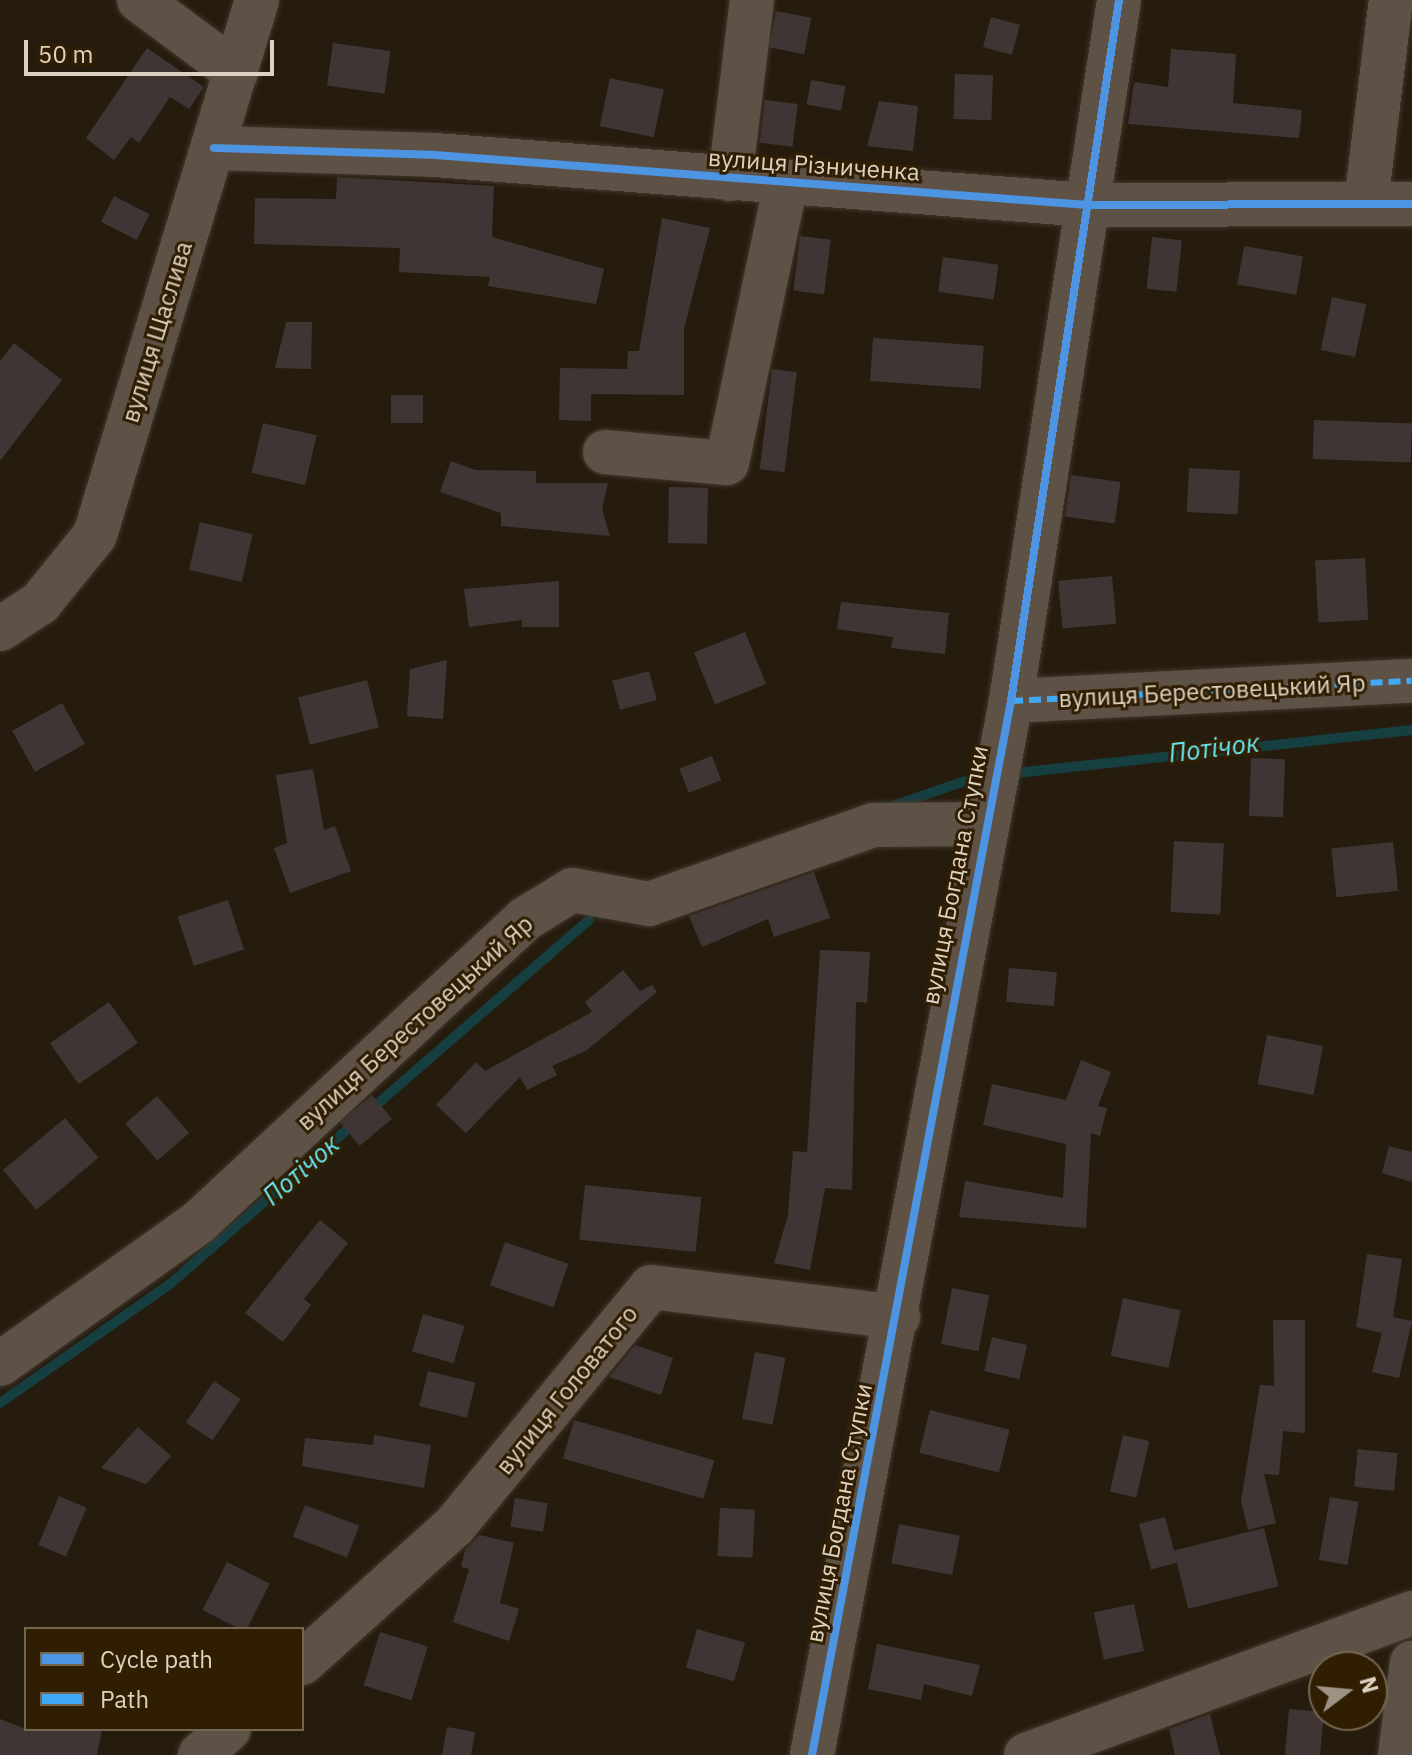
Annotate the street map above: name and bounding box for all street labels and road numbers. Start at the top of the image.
street label: вулиця Різниченка [707,143,921,187]
street label: вулиця Щаслива [116,238,198,426]
street label: вулиця Берестовецький Яр [1058,669,1366,713]
street label: вулиця Богдана Ступки [916,743,994,1007]
street label: вулиця Берестовецький Яр [291,909,539,1137]
street label: вулиця Головатого [490,1300,644,1480]
street label: вулиця Богдана Ступки [800,1381,878,1645]

